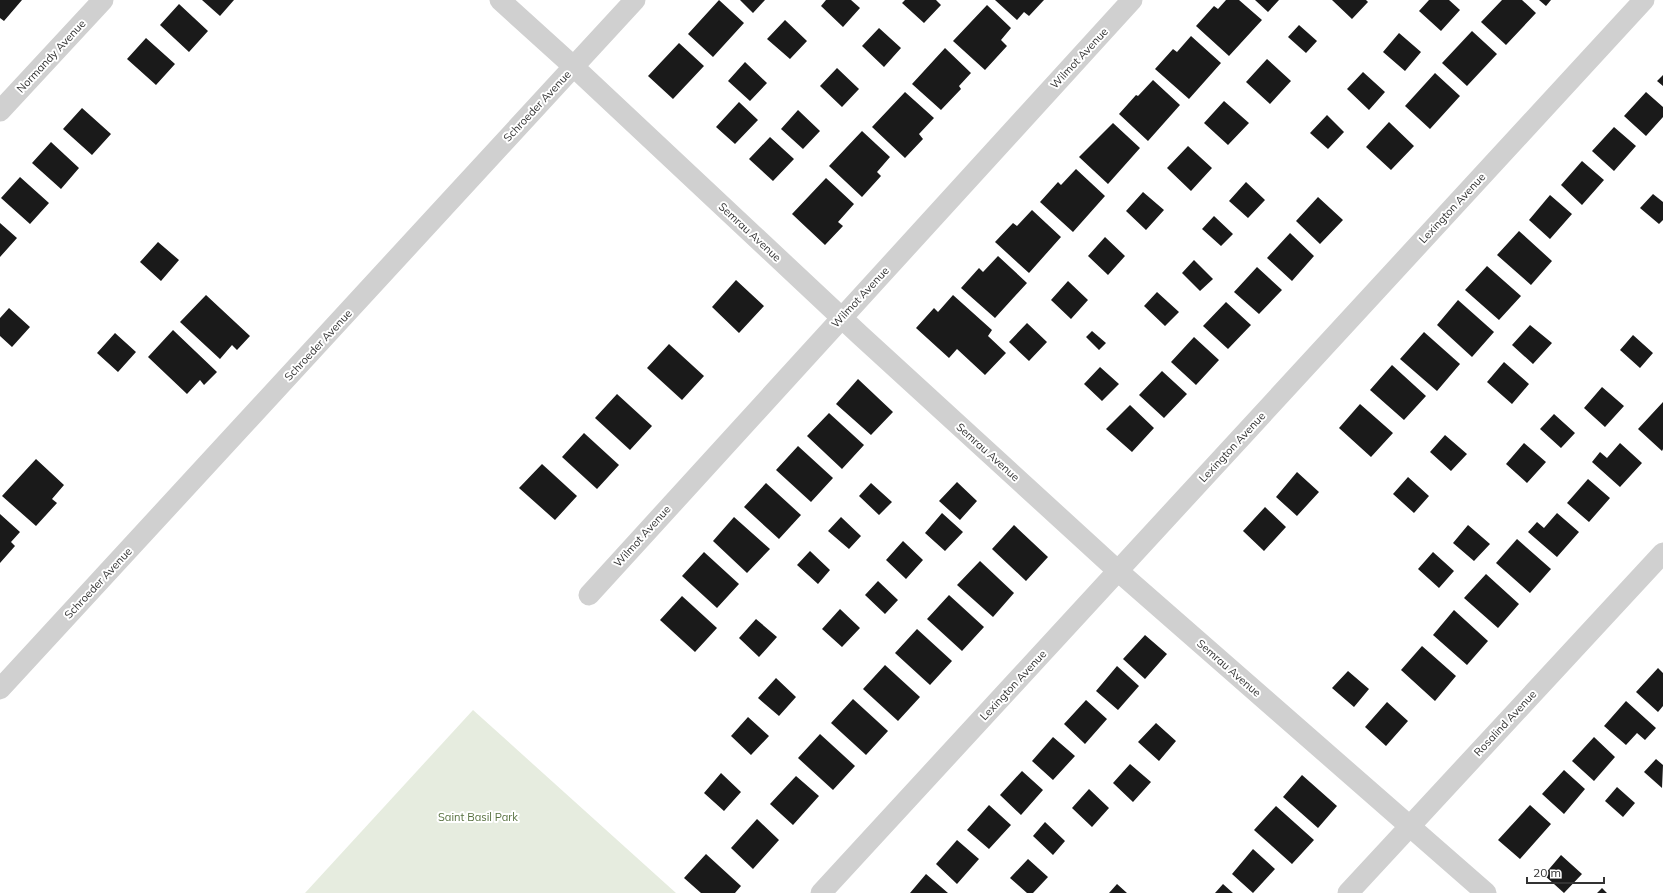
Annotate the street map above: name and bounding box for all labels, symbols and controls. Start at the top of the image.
street label: Normandy Avenue [14,17,88,95]
street label: Wilmot Avenue [1047,25,1111,91]
street label: Schroeder Avenue [500,67,574,145]
street label: Lexington Avenue [1416,170,1488,246]
street label: Semrau Avenue [716,199,784,265]
street label: Wilmot Avenue [828,264,892,330]
street label: Schroeder Avenue [281,306,355,384]
street label: Lexington Avenue [1196,409,1268,485]
street label: Semrau Avenue [953,420,1023,484]
street label: Wilmot Avenue [611,502,673,570]
street label: Schroeder Avenue [61,544,135,622]
street label: Semrau Avenue [1194,636,1264,700]
street label: Lexington Avenue [977,647,1049,723]
street label: Rosalind Avenue [1471,687,1539,759]
park label: Saint Basil Park [438,810,518,824]
scale bar [1527,859,1604,885]
text: 20 m [1533,865,1561,880]

